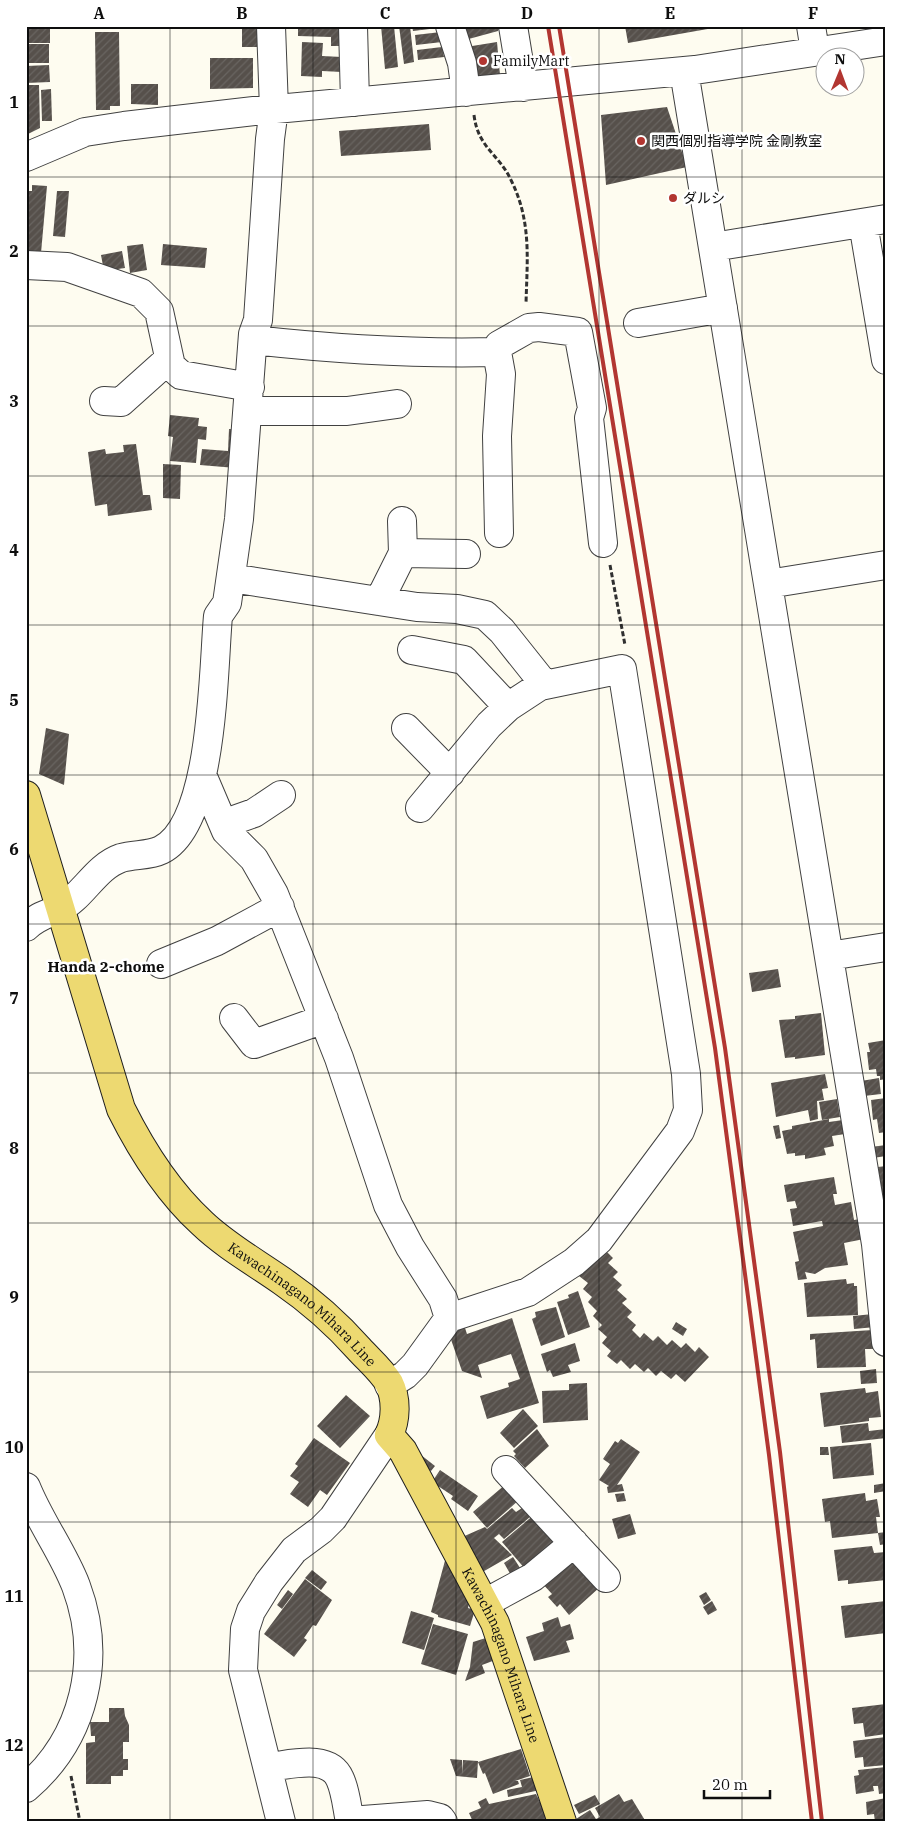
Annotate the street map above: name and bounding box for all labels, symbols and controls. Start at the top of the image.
text: A [93,3,105,23]
text: B [236,3,248,23]
text: C [380,3,390,23]
text: D [521,3,533,23]
text: E [665,3,675,23]
text: F [808,3,818,23]
north arrow [814,48,864,98]
text: N [835,50,846,68]
place label: FamilyMart [493,52,569,70]
marker: FamilyMart [477,55,489,67]
text: 1 [9,92,19,112]
place label: 関西個別指導学院 金剛教室 [651,132,822,150]
marker: 関西個別指導学院 金剛教室 [635,135,647,147]
place label: ダルシ [683,189,725,207]
marker: ダルシ [667,192,679,204]
text: 2 [9,241,19,261]
text: 3 [9,391,19,411]
text: 4 [9,540,19,560]
text: 5 [9,690,19,710]
text: 6 [9,839,19,859]
district label: Handa 2-chome [47,957,165,976]
text: 7 [9,988,19,1008]
text: 8 [9,1138,19,1158]
street label: Kawachinagano Mihara Line [224,1238,380,1370]
text: 9 [9,1287,19,1307]
text: 10 [4,1437,24,1457]
street label: Kawachinagano Mihara Line [458,1564,544,1745]
text: 11 [4,1586,24,1606]
text: 12 [4,1735,24,1755]
scale bar [704,1768,771,1800]
text: 20 m [712,1775,748,1794]

